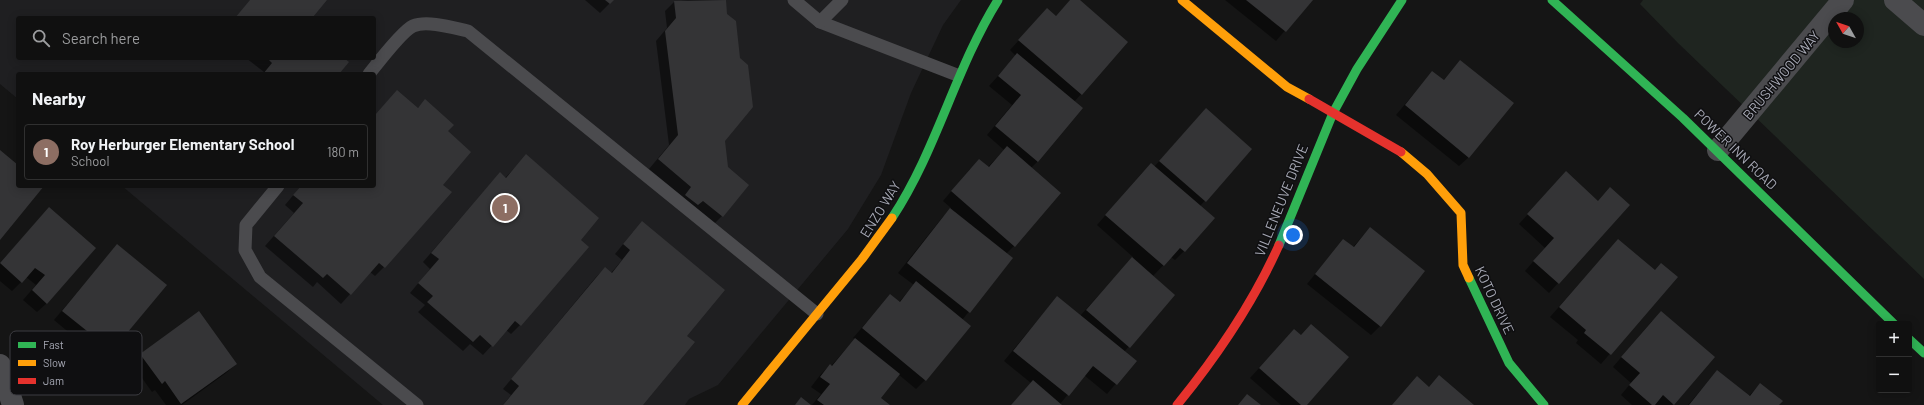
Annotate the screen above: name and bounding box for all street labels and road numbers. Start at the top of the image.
street label: BRUSHWOOD WAY [1739,27,1823,123]
street label: POWER INN ROAD [1691,105,1781,193]
street label: VILLENEUVE DRIVE [1251,141,1311,259]
street label: ENZO WAY [856,177,904,240]
street label: KOTO DRIVE [1472,263,1518,337]

